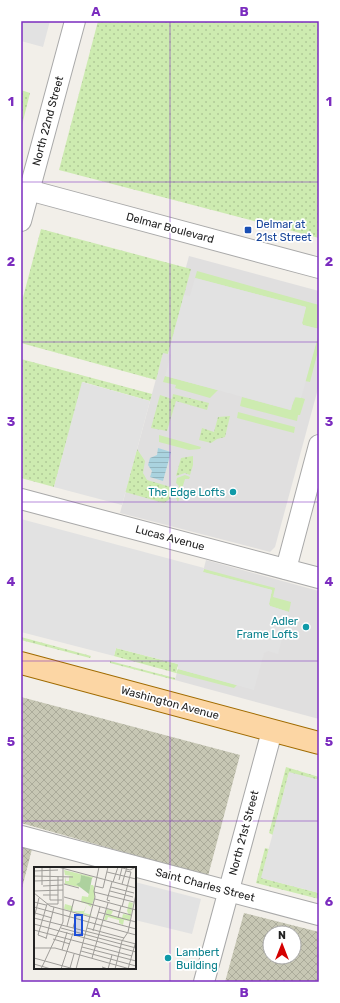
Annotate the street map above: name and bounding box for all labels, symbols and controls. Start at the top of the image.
text: A [91,4,101,19]
text: B [239,4,249,19]
street label: North 22nd Street [30,74,66,167]
text: 1 [8,94,14,109]
text: 1 [326,94,332,109]
street label: Delmar Boulevard [125,210,215,246]
place label: Delmar at 21st Street [256,218,312,244]
marker: Delmar at 21st Street [243,225,253,235]
text: 2 [7,254,15,269]
text: 2 [325,254,333,269]
text: 3 [7,414,16,429]
text: 3 [325,414,334,429]
place label: The Edge Lofts [148,486,225,499]
marker: The Edge Lofts [228,487,238,497]
street label: Lucas Avenue [134,522,206,554]
text: 4 [7,574,16,589]
text: 4 [325,574,334,589]
place label: Adler Frame Lofts [236,615,299,641]
marker: Adler Frame Lofts [301,622,311,632]
street label: Washington Avenue [120,684,220,722]
text: 5 [7,734,15,749]
text: 5 [325,734,333,749]
street label: North 21st Street [226,788,262,877]
street label: Saint Charles Street [154,865,257,905]
inset map [34,867,136,969]
text: 6 [7,894,16,909]
text: 6 [325,894,334,909]
north arrow [262,925,302,965]
text: N [278,929,286,942]
place label: Lambert Building [176,946,220,972]
marker: Lambert Building [163,953,173,963]
text: A [91,985,101,1000]
text: B [239,985,249,1000]

